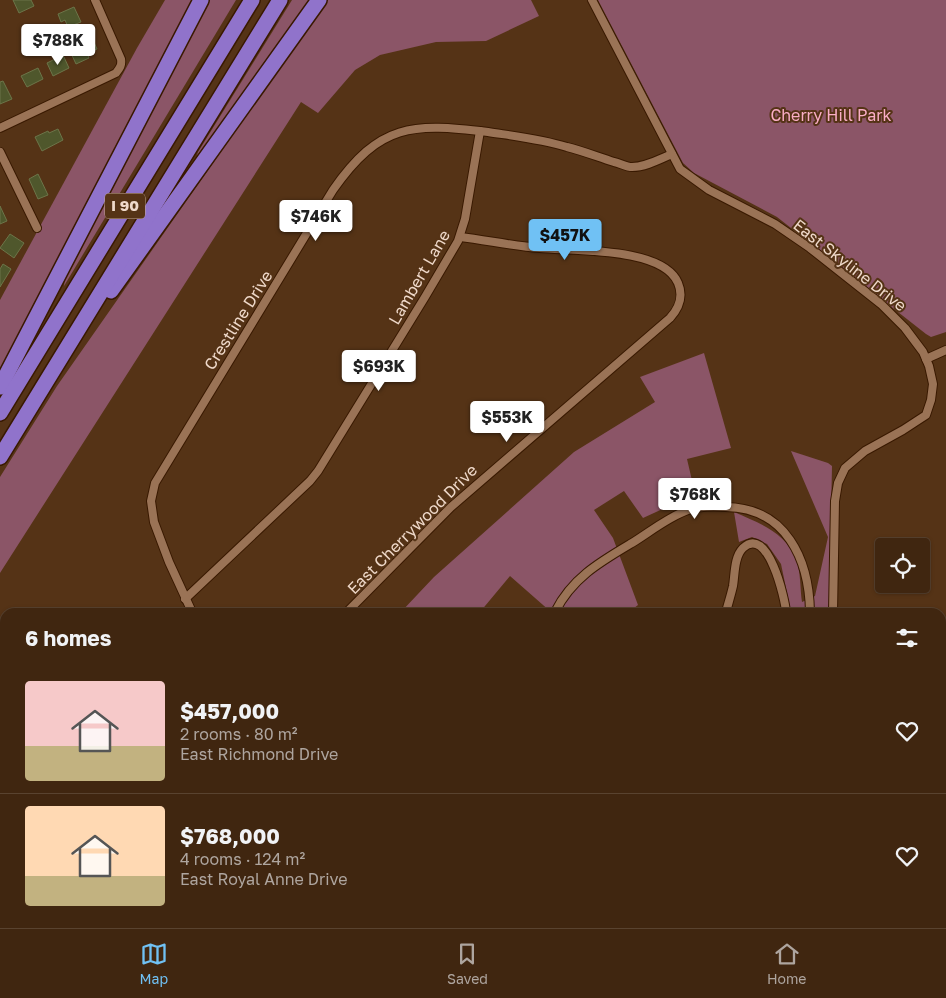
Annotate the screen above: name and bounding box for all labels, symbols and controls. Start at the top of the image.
pin: $788K [23,23,93,66]
text: $788K [32,30,84,50]
park label: Cherry Hill Park [770,105,892,125]
road number: I 90 [105,194,145,218]
pin: $746K [281,200,351,242]
text: $746K [290,206,342,226]
street label: East Skyline Drive [789,215,911,315]
pin: $457K [530,218,600,261]
text: $457K [540,225,590,245]
street label: Lambert Lane [384,226,454,328]
street label: Crestline Drive [200,267,276,373]
pin: $693K [344,350,414,392]
text: $693K [353,356,405,376]
pin: $553K [472,400,542,443]
text: $553K [481,407,533,427]
street label: East Cherrywood Drive [343,460,481,598]
pin: $768K [660,478,730,520]
text: $768K [669,484,721,504]
map controls [875,538,930,593]
button: locate [875,538,930,593]
icon: filters [893,624,921,652]
text: 6 homes [25,625,111,651]
text: $457,000 [180,698,279,724]
icon: home [65,701,125,761]
icon: heart [893,717,921,745]
text: 2 rooms · 80 m² [180,724,298,744]
text: East Richmond Drive [180,744,338,764]
text: $768,000 [180,823,280,849]
icon: home [65,826,125,886]
icon: heart [893,842,921,870]
text: 4 rooms · 124 m² [180,849,305,869]
text: East Royal Anne Drive [180,869,348,889]
tab: Map [139,940,168,987]
tab: Saved [447,940,488,987]
tab: Home [767,940,806,987]

